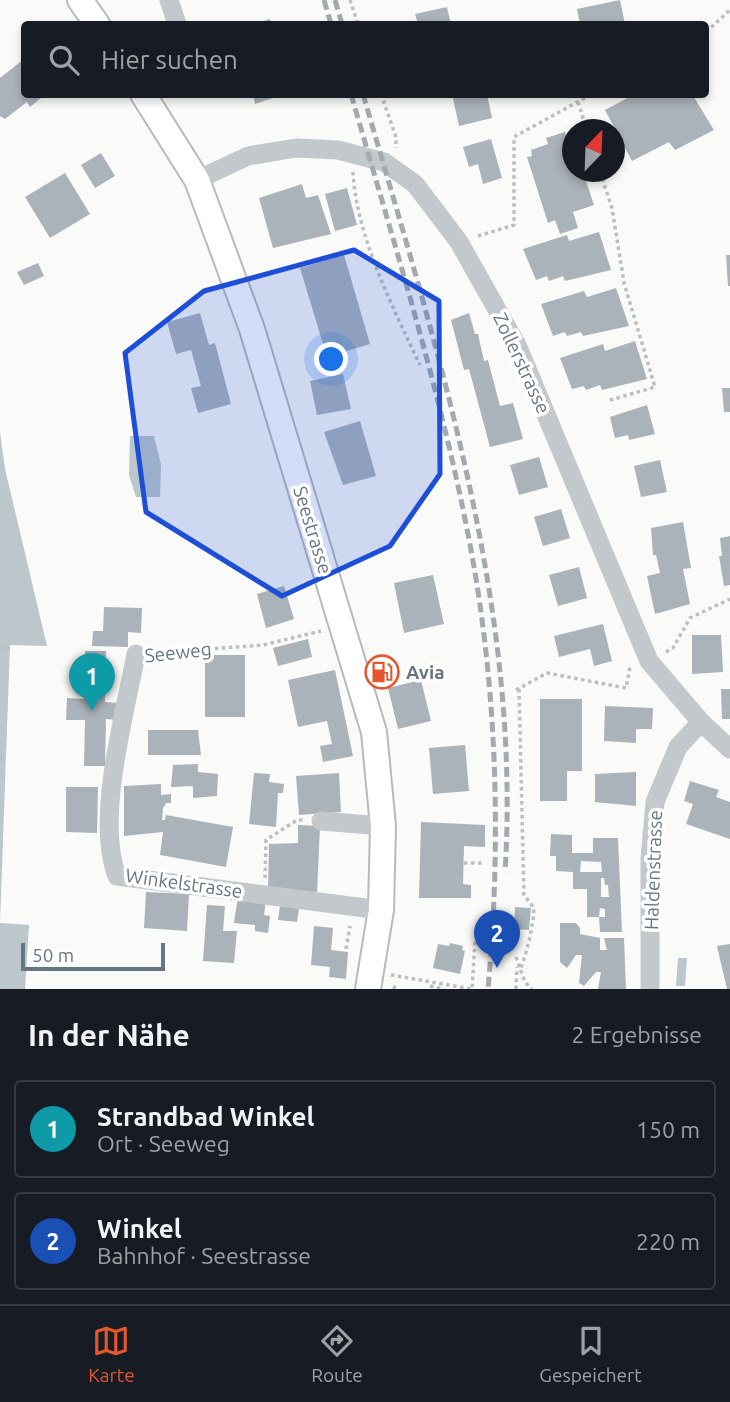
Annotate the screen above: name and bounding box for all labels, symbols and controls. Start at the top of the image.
search box [21,21,709,98]
icon: search [45,41,83,79]
text: Hier suchen [101,45,238,74]
north arrow [562,119,625,182]
street label: Zollerstrasse [489,309,555,417]
your location [314,342,348,376]
street label: Seestrasse [289,483,337,577]
street label: Seeweg [143,638,213,666]
pin: 1 [69,653,115,711]
fuel station icon: Avia [363,653,401,691]
place label: Avia [406,661,445,683]
street label: Haldenstrasse [640,810,666,930]
street label: Winkelstrasse [124,864,244,902]
pin: 2 [474,910,520,968]
scale bar [21,940,164,972]
text: 50 m [32,944,74,966]
text: In der Nähe [28,1018,190,1052]
text: 2 Ergebnisse [571,1022,702,1047]
text: Strandbad Winkel [97,1102,314,1131]
text: 1 [47,1117,59,1142]
text: 150 m [636,1117,700,1142]
text: Ort · Seeweg [97,1131,230,1156]
text: Winkel [97,1214,182,1243]
text: 2 [47,1229,59,1254]
text: 220 m [636,1229,700,1254]
text: Bahnhof · Seestrasse [97,1243,311,1268]
tab: Karte [88,1322,135,1386]
tab: Route [311,1322,363,1386]
tab: Gespeichert [539,1322,642,1386]

